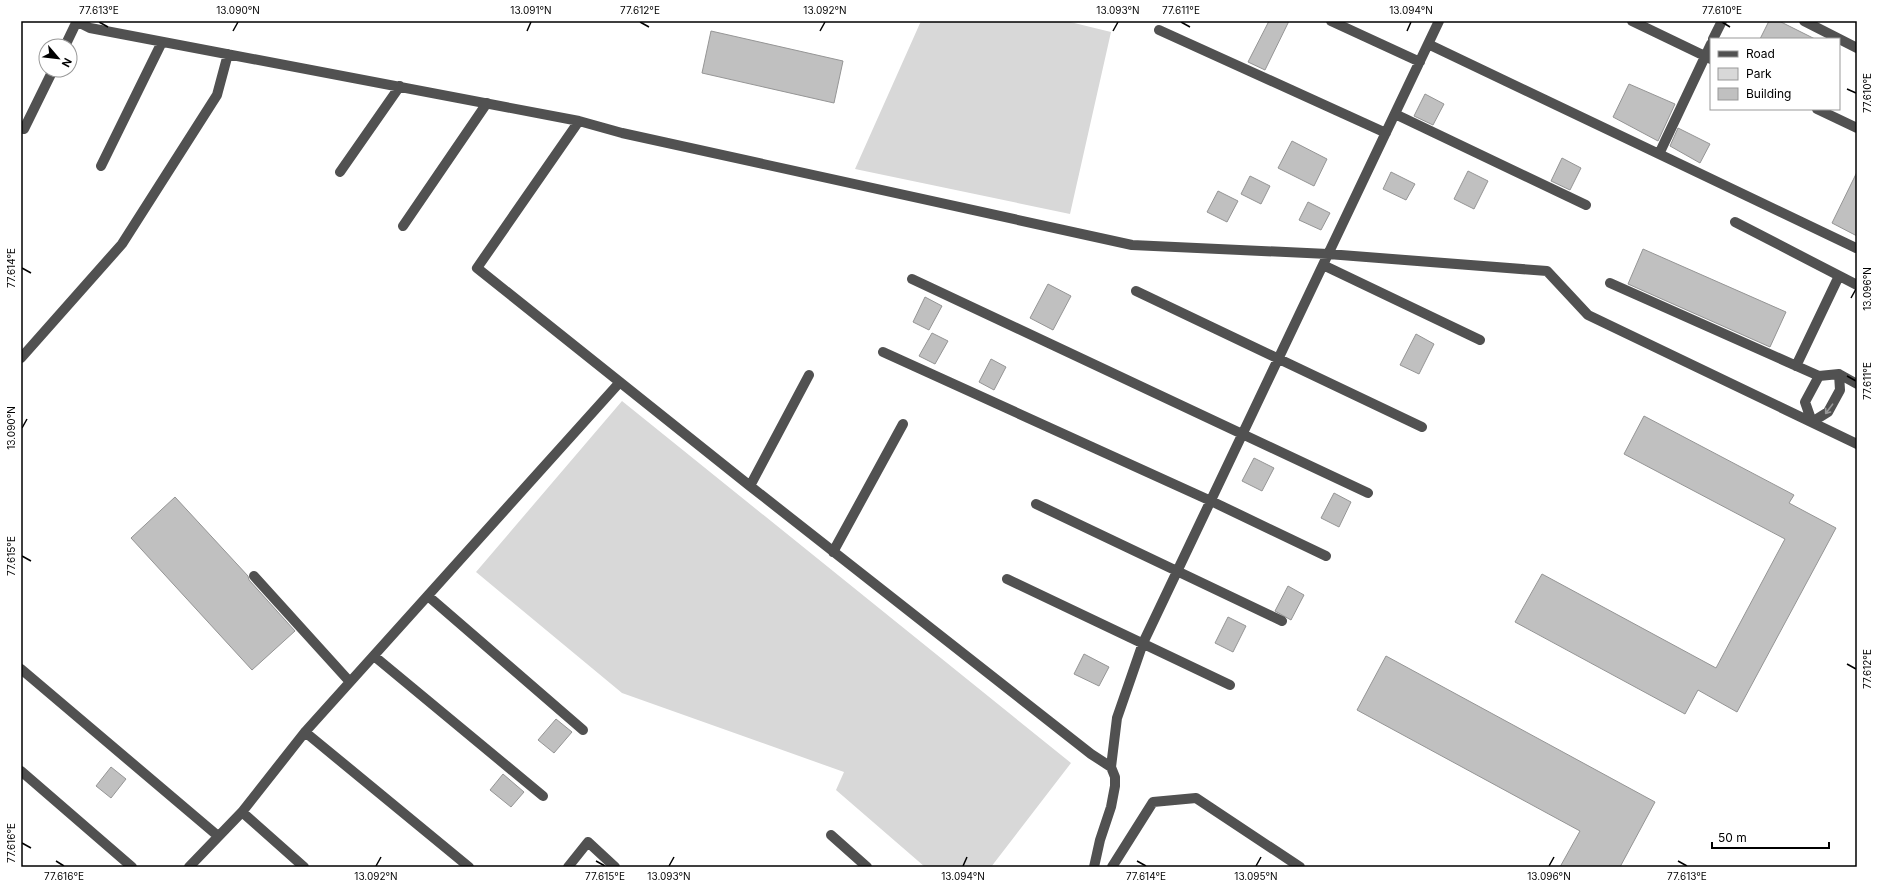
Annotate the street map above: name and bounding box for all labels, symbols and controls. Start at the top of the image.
text: 77.613°E [79,4,119,16]
text: 13.090°N [216,4,260,16]
text: 13.091°N [510,4,552,16]
text: 77.612°E [620,4,660,16]
text: 13.092°N [803,4,847,16]
text: 13.093°N [1096,4,1140,16]
text: 77.611°E [1162,4,1200,16]
text: 13.094°N [1389,4,1433,16]
text: 77.610°E [1702,4,1742,16]
north arrow [38,38,78,78]
legend [1710,38,1840,110]
text: Road [1746,46,1775,61]
text: N [59,56,75,70]
text: Park [1746,66,1772,81]
text: 77.610°E [1861,73,1873,113]
text: Building [1746,86,1791,101]
text: 77.614°E [5,248,17,288]
text: 13.096°N [1861,267,1873,311]
text: 77.611°E [1861,362,1873,400]
one-way arrow [1825,403,1833,414]
text: 13.090°N [5,406,17,450]
text: 77.615°E [5,536,17,576]
text: 77.612°E [1861,649,1873,689]
text: 77.616°E [5,823,17,863]
scale bar [1712,824,1829,850]
text: 50 m [1718,830,1747,845]
text: 77.616°E [44,870,84,882]
text: 13.092°N [354,870,398,882]
text: 77.615°E [585,870,625,882]
text: 13.093°N [647,870,691,882]
text: 13.094°N [941,870,985,882]
text: 77.614°E [1126,870,1166,882]
text: 13.095°N [1234,870,1278,882]
text: 13.096°N [1527,870,1571,882]
text: 77.613°E [1667,870,1707,882]

